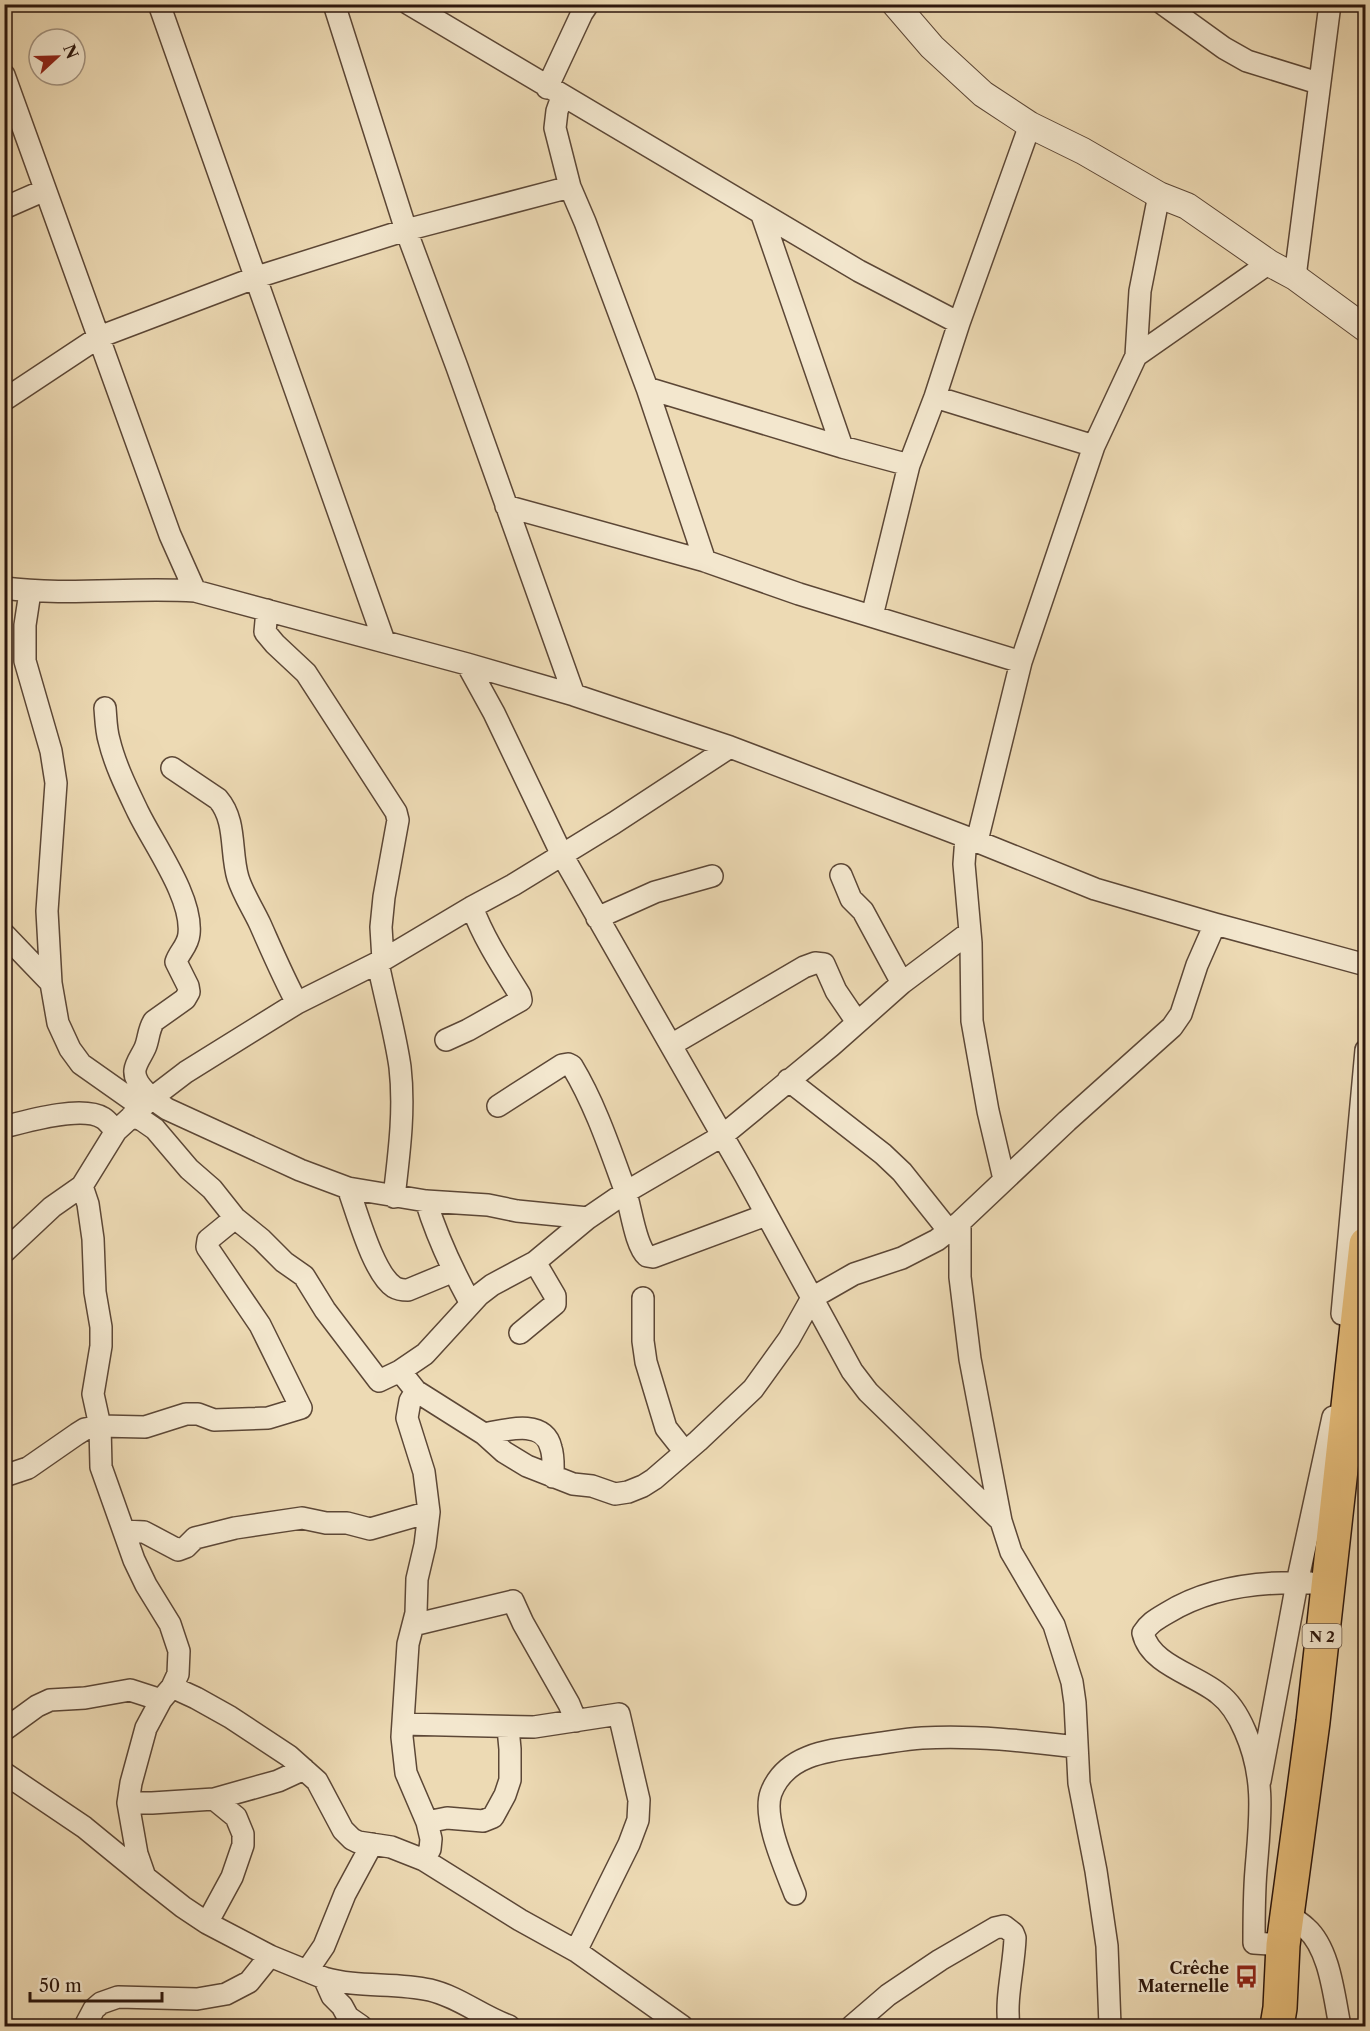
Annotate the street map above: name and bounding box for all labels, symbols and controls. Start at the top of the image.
north arrow [27,27,87,87]
text: N [59,41,83,62]
road number: N 2 [1302,1624,1342,1648]
place label: Crêche Maternelle [1138,1958,1229,1996]
bus stop icon: Crêche Maternelle [1234,1964,1260,1990]
scale bar [30,1965,162,2003]
text: 50 m [39,1975,82,1997]

